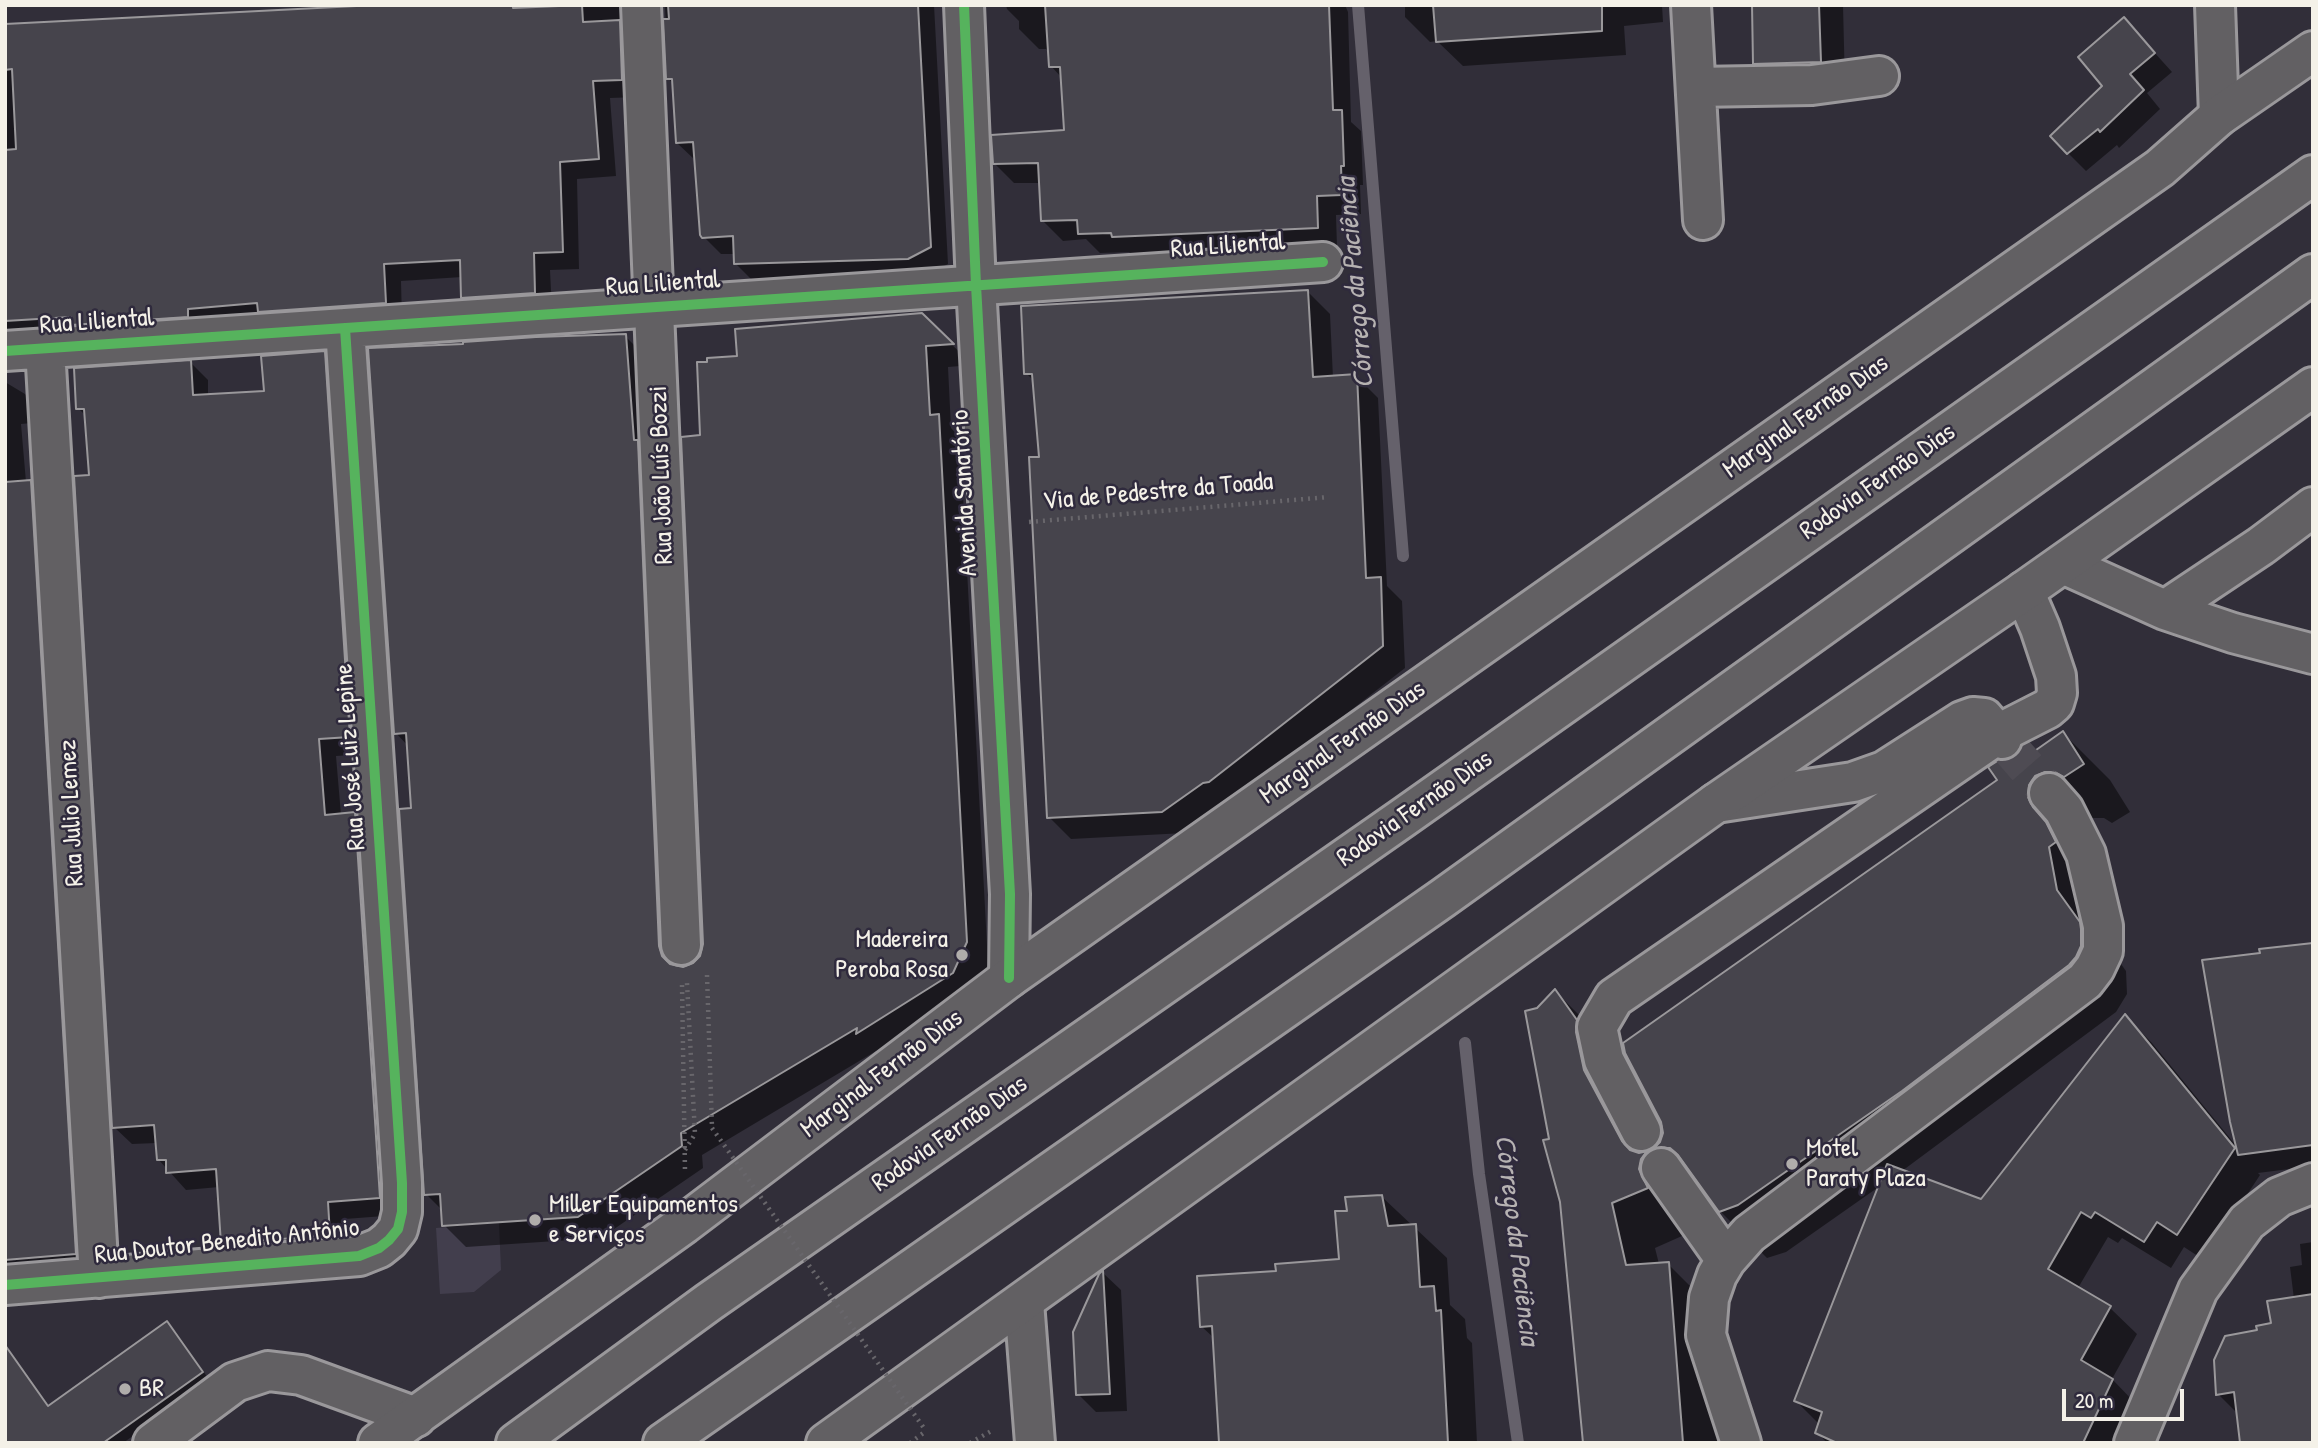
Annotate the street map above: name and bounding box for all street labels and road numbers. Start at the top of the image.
street label: Rua Liliental [1170,226,1286,266]
street label: Rua Liliental [605,264,721,304]
street label: Rua Liliental [39,302,155,342]
street label: Marginal Fernão Dias [1717,348,1895,486]
street label: Rua João Luís Bozzi [643,385,681,565]
street label: Avenida Sanatório [945,409,985,577]
street label: Rodovia Fernão Dias [1794,417,1962,547]
street label: Via de Pedestre da Toada [1041,466,1275,518]
street label: Rua José Luiz Lepine [329,663,373,851]
street label: Marginal Fernão Dias [1254,674,1432,812]
street label: Rua Julio Lemez [53,739,91,887]
street label: Rodovia Fernão Dias [1331,744,1499,874]
street label: Marginal Fernão Dias [795,1003,969,1145]
street label: Rodovia Fernão Dias [866,1069,1034,1199]
street label: Rua Doutor Benedito Antônio [93,1213,361,1271]

